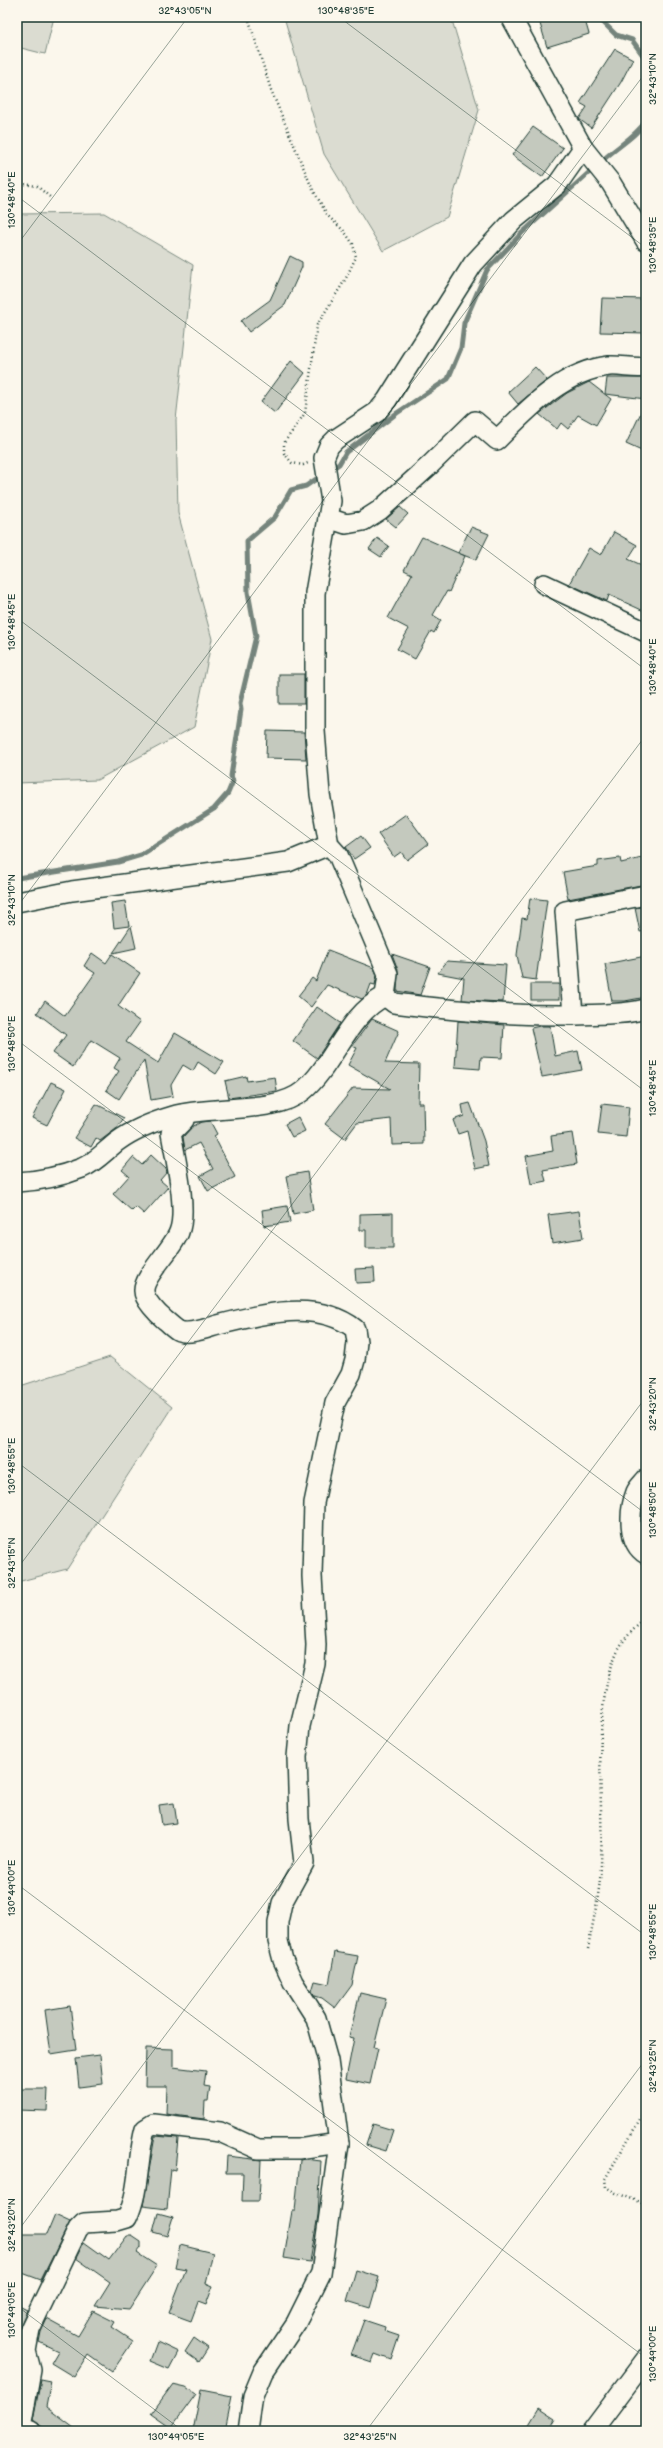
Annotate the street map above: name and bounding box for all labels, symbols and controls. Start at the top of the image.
text: 32°43'05"N [158,5,212,17]
text: 130°48'35"E [318,5,375,17]
text: 32°43'10"N [647,53,659,105]
text: 130°48'40"E [6,171,18,228]
text: 130°48'35"E [647,216,659,273]
text: 130°48'45"E [6,593,18,650]
text: 130°48'40"E [647,638,659,695]
text: 32°43'10"N [6,874,18,926]
text: 130°48'50"E [6,1015,18,1072]
text: 130°48'45"E [647,1059,659,1116]
text: 32°43'20"N [647,1377,659,1431]
text: 130°48'55"E [6,1437,18,1494]
text: 130°48'50"E [647,1481,659,1538]
text: 32°43'15"N [6,1537,18,1589]
text: 130°49'00"E [6,1859,18,1916]
text: 130°48'55"E [647,1903,659,1960]
text: 32°43'25"N [647,2039,659,2093]
text: 32°43'20"N [6,2198,18,2252]
text: 130°49'05"E [6,2281,18,2338]
text: 130°49'00"E [647,2325,659,2382]
text: 130°49'05"E [148,2431,205,2443]
text: 32°43'25"N [343,2431,397,2443]

